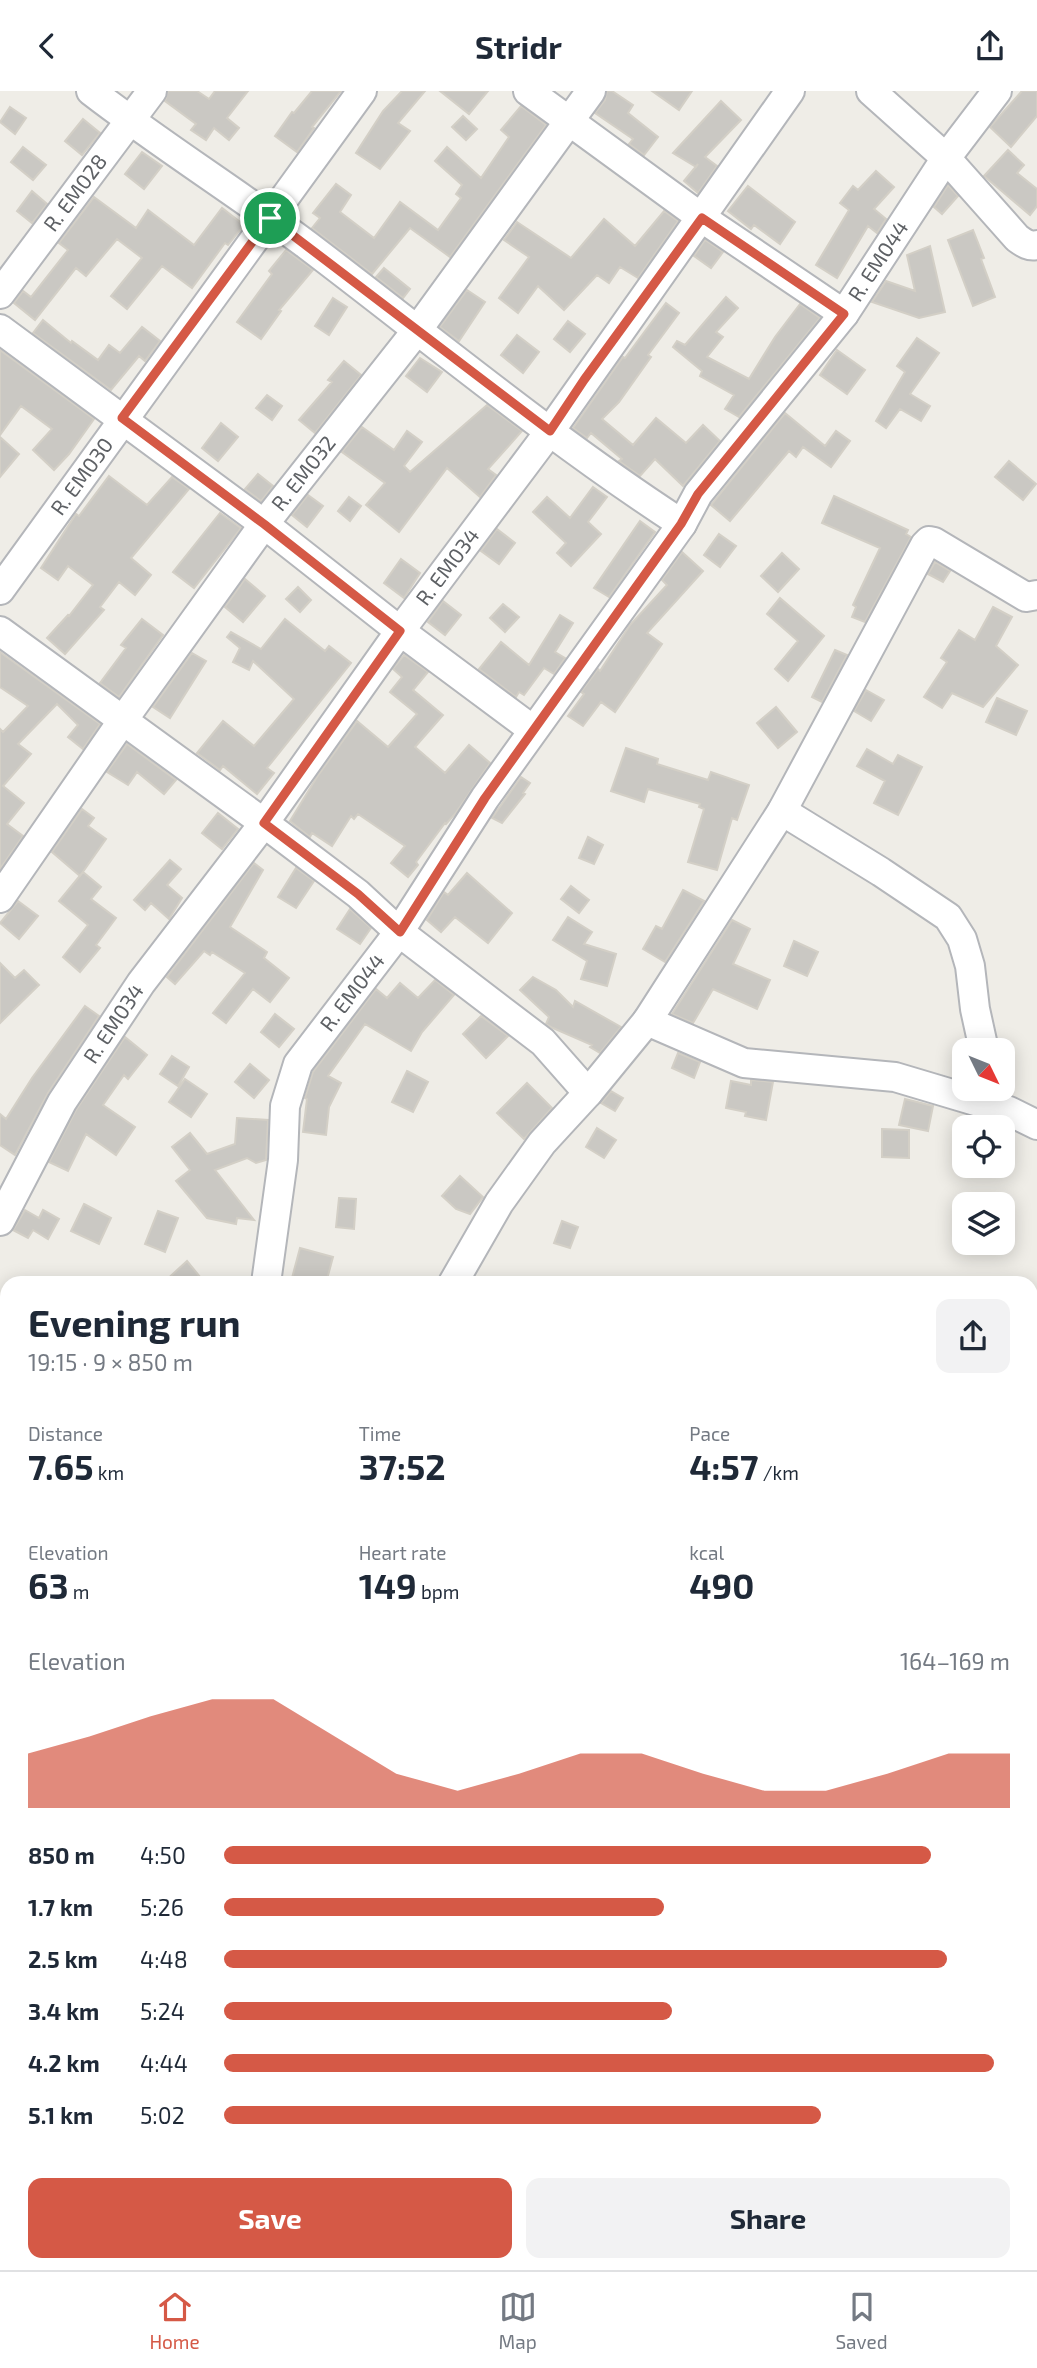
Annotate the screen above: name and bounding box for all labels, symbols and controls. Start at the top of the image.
icon: back [28,27,66,65]
text: Stridr [475,27,562,65]
icon: share [971,27,1009,65]
street label: R. EM028 [37,149,111,236]
pin [240,188,300,248]
icon: arrive [251,199,289,237]
street label: R. EM044 [842,215,913,305]
street label: R. EM032 [265,430,340,515]
street label: R. EM030 [45,432,117,519]
street label: R. EM034 [410,523,484,610]
street label: R. EM044 [314,948,389,1036]
street label: R. EM034 [77,979,148,1067]
north arrow [952,1038,1015,1101]
map controls [952,1038,1015,1255]
button: locate [952,1115,1015,1178]
button: layers [952,1192,1015,1255]
text: Evening run [28,1299,241,1345]
button: share [936,1299,1010,1373]
text: 19:15 · 9 × 850 m [28,1348,193,1376]
text: Distance [28,1422,103,1445]
text: Time [359,1422,401,1445]
text: Pace [689,1422,730,1445]
text: 7.65 [28,1445,94,1487]
text: 37:52 [359,1445,446,1487]
text: 4:57 [689,1445,758,1487]
text: km [94,1461,124,1484]
text: /km [758,1461,799,1484]
text: Elevation [28,1541,109,1564]
text: Heart rate [359,1541,447,1564]
text: kcal [689,1541,724,1564]
text: 63 [28,1564,69,1606]
text: 149 [359,1564,417,1606]
text: 490 [689,1564,754,1606]
text: m [69,1580,89,1603]
text: bpm [417,1580,459,1603]
text: Elevation [28,1647,126,1675]
text: 164–169 m [900,1647,1010,1675]
text: 850 m [28,1841,95,1869]
text: 4:50 [140,1841,186,1869]
text: 1.7 km [28,1893,93,1921]
text: 5:26 [140,1893,184,1921]
text: 2.5 km [28,1945,98,1973]
text: 4:48 [140,1945,188,1973]
text: 3.4 km [28,1997,99,2025]
text: 5:24 [140,1997,185,2025]
text: 4.2 km [28,2049,100,2077]
text: 4:44 [140,2049,188,2077]
text: 5.1 km [28,2101,93,2129]
text: 5:02 [140,2101,185,2129]
button: Save [28,2178,512,2258]
button: Share [526,2178,1010,2258]
tab: Home [149,2288,200,2353]
tab: Map [499,2288,537,2353]
tab: Saved [835,2288,888,2353]

